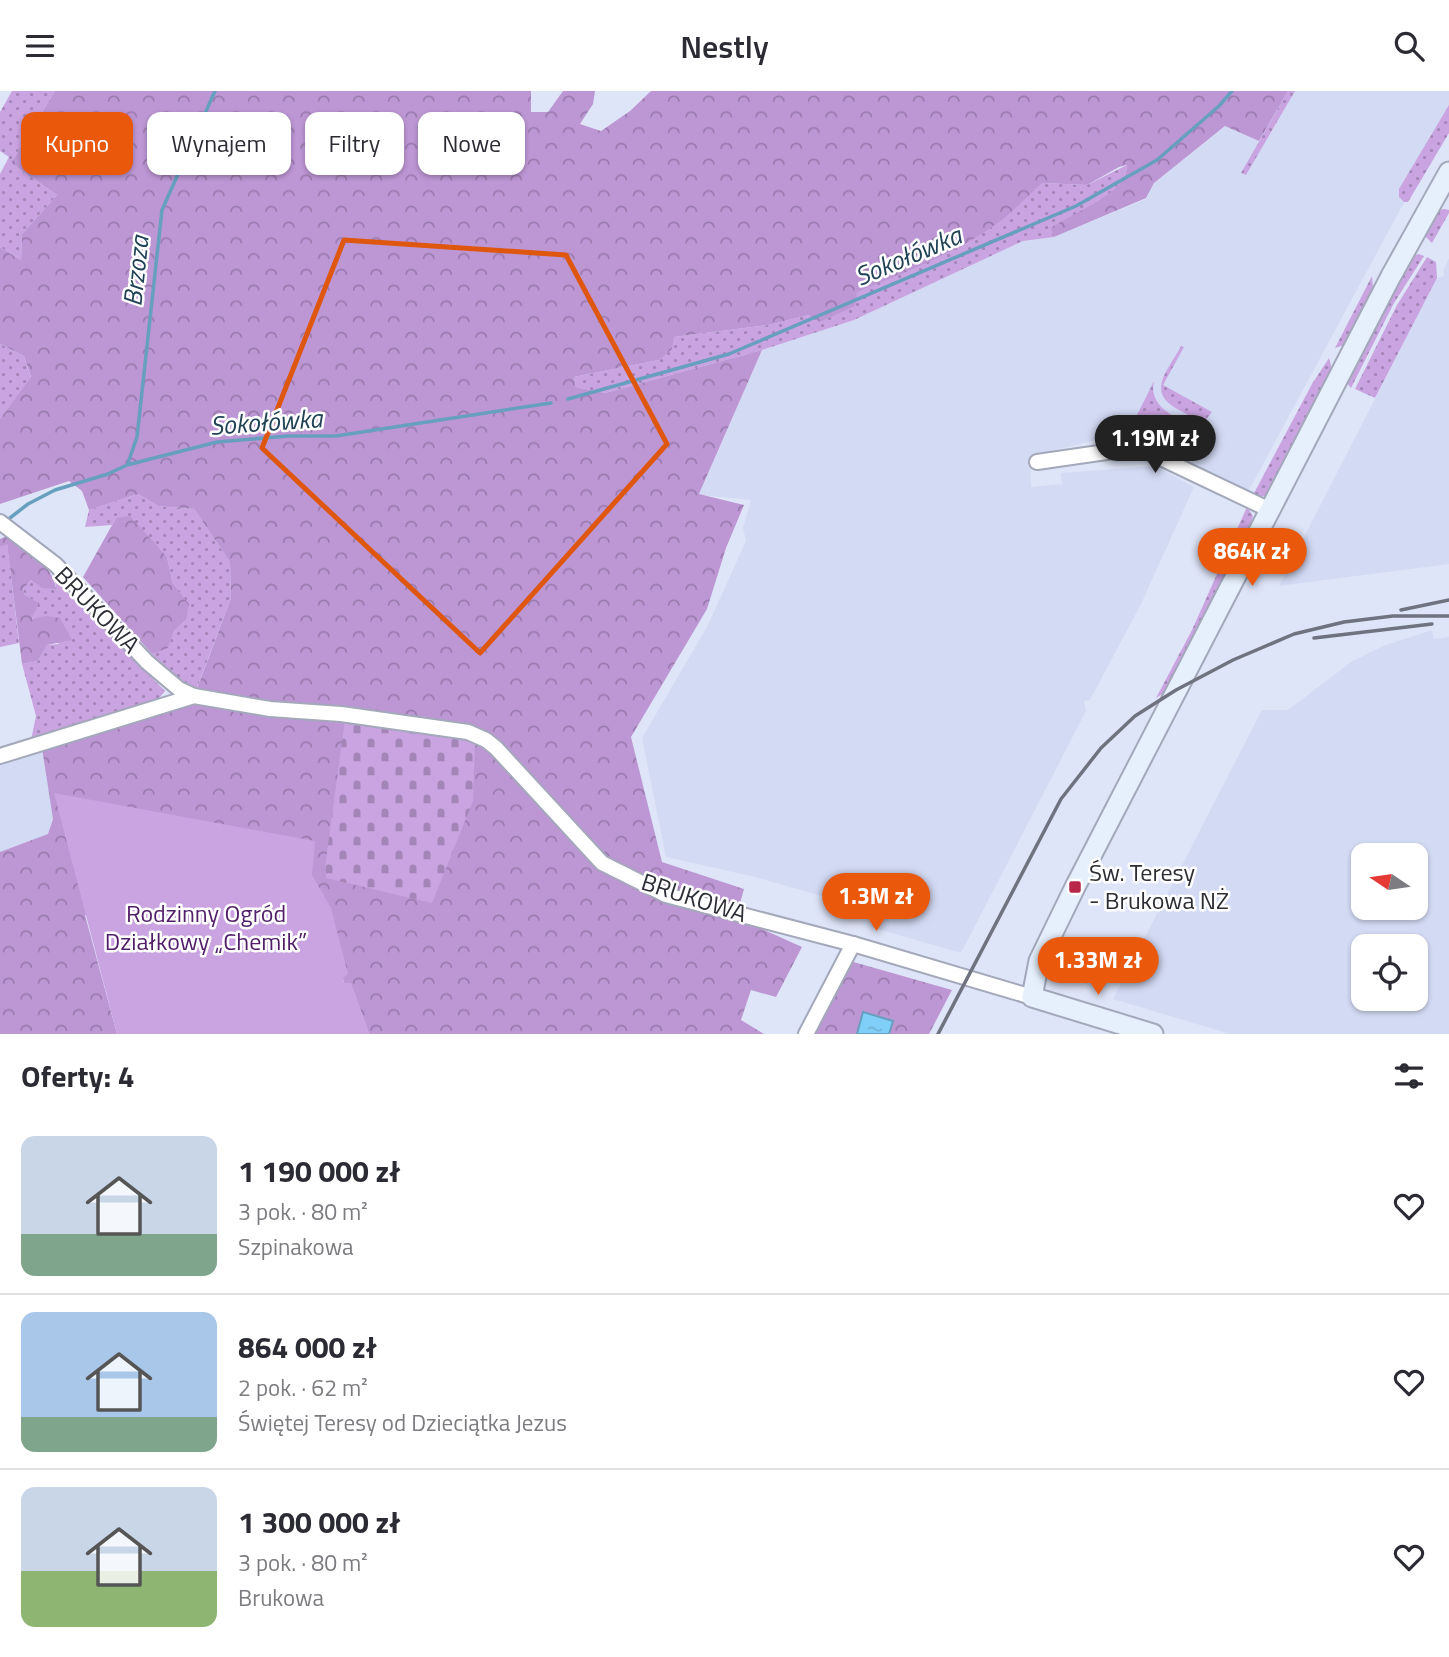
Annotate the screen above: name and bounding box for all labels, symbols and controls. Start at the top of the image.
text: Nestly [680,22,769,70]
icon: menu [21,27,59,65]
icon: search [1390,27,1428,65]
chip: Kupno [21,112,133,175]
chip: Wynajem [147,112,291,175]
chip: Filtry [305,112,404,175]
chip: Nowe [418,112,525,175]
water label: Sokołówka [848,215,969,296]
water label: Brzoza [112,232,159,308]
water label: Sokołówka [208,398,326,445]
pin: 1.19M zł [1083,415,1227,475]
text: 1.19M zł [1111,420,1199,455]
pin: 864K zł [1187,529,1317,588]
text: 864K zł [1214,533,1290,568]
street label: BRUKOWA [47,558,149,661]
north arrow [1351,843,1428,921]
map controls [1351,843,1428,1011]
place label: Św. Teresy - Brukowa NŻ [1089,854,1229,918]
street label: BRUKOWA [637,863,752,931]
pin: 1.3M zł [811,873,941,933]
text: 1.3M zł [838,878,914,913]
marker: Św. Teresy - Brukowa NŻ [1067,879,1083,895]
park label: Rodzinny Ogród Działkowy „Chemik” [105,895,307,959]
button: locate [1351,934,1428,1011]
pin: 1.33M zł [1026,937,1170,997]
text: 1.33M zł [1054,942,1142,977]
text: Oferty: 4 [21,1053,135,1099]
icon: filters [1390,1057,1428,1095]
text: 1 190 000 zł [238,1148,400,1194]
icon: home [77,1164,161,1248]
icon: heart [1390,1187,1428,1225]
text: 3 pok. · 80 m² [238,1194,368,1229]
text: Szpinakowa [238,1229,354,1264]
text: 864 000 zł [238,1324,377,1370]
icon: home [77,1340,161,1424]
icon: heart [1390,1363,1428,1401]
text: 2 pok. · 62 m² [238,1370,368,1405]
text: Świętej Teresy od Dzieciątka Jezus [238,1405,567,1440]
text: 1 300 000 zł [238,1499,400,1545]
icon: home [77,1515,161,1599]
icon: heart [1390,1538,1428,1576]
text: 3 pok. · 80 m² [238,1545,368,1580]
text: Brukowa [238,1580,324,1615]

